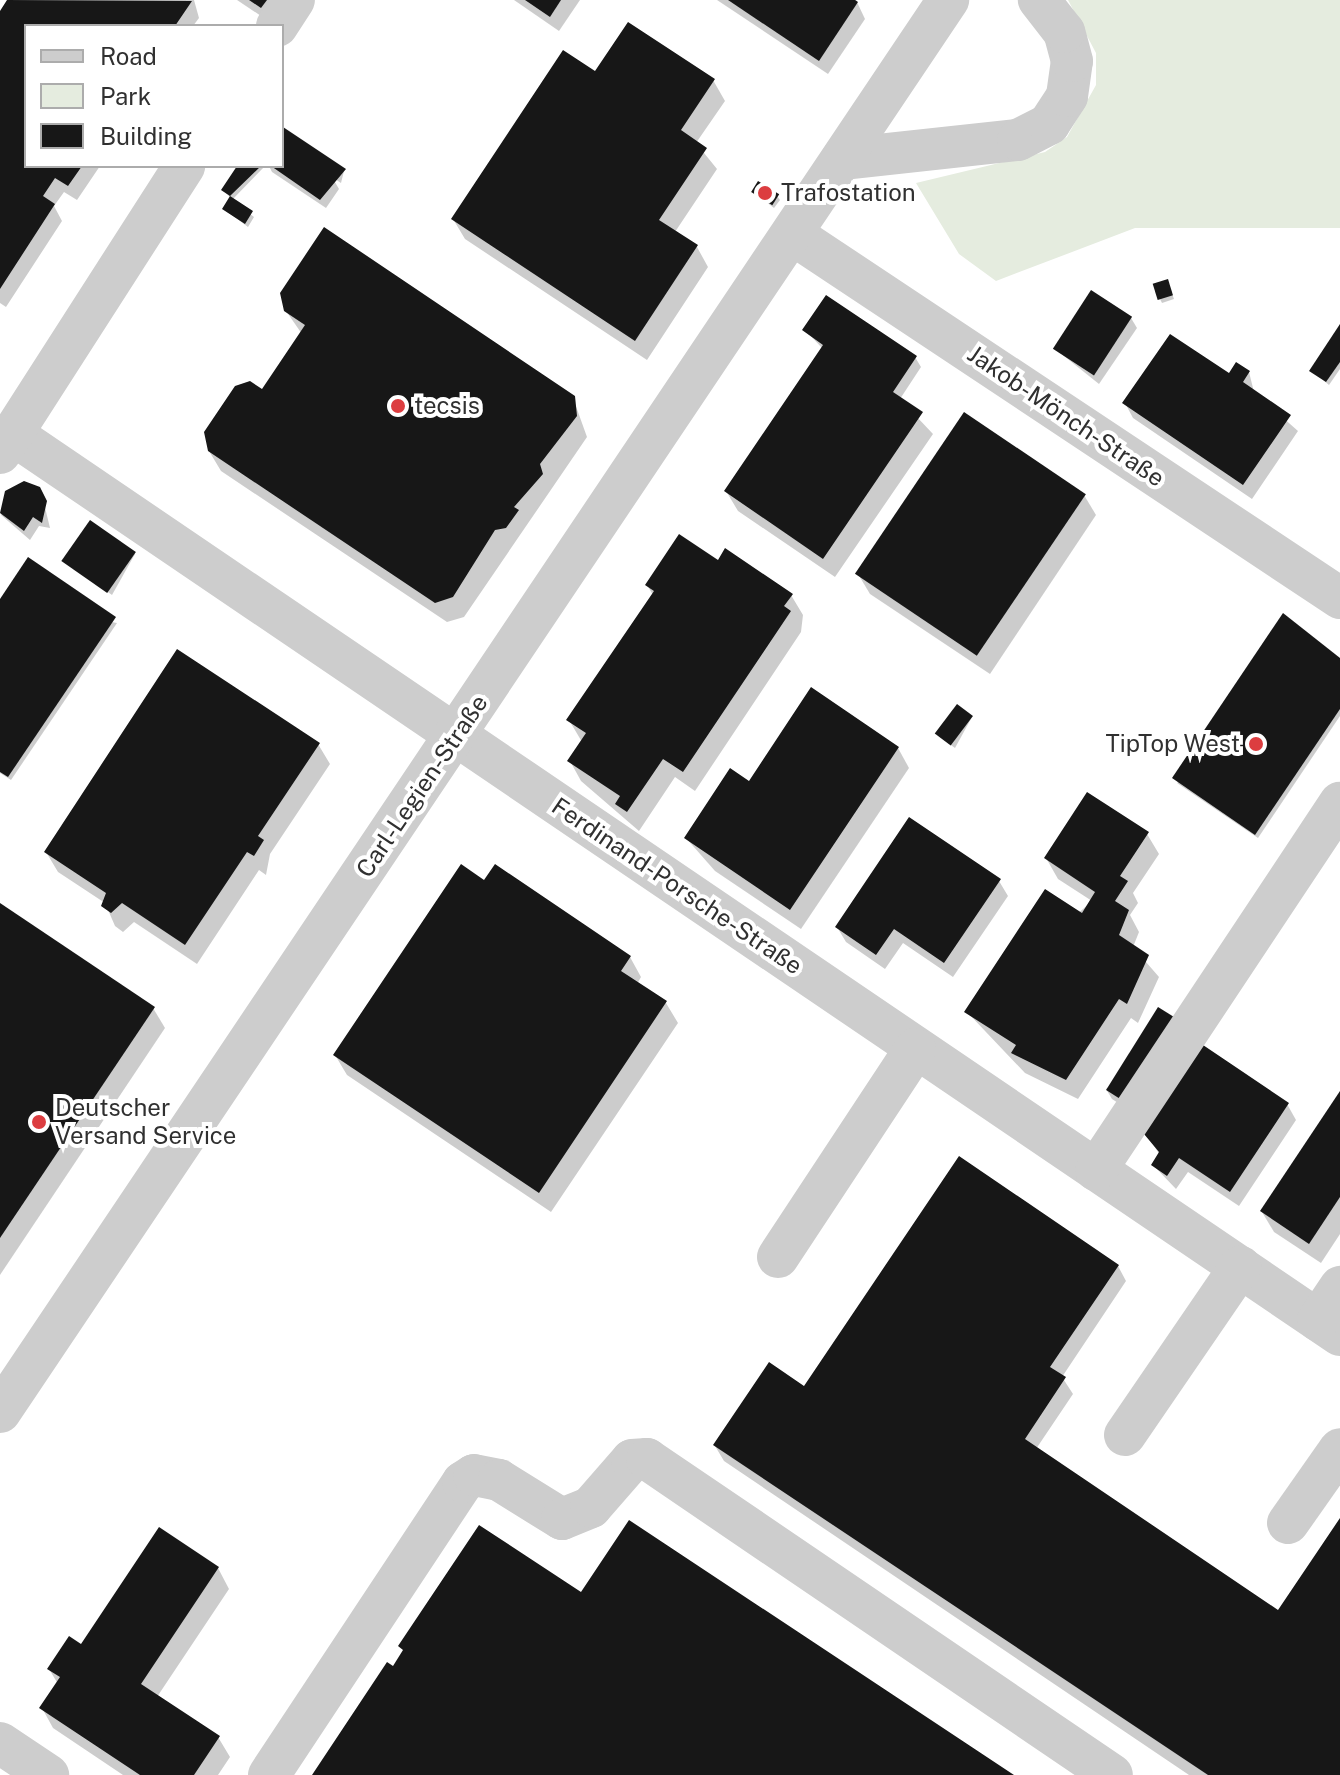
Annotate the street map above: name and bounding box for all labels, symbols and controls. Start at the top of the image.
legend [24,24,284,168]
text: Road [100,42,157,70]
text: Park [100,82,151,110]
text: Building [100,122,192,150]
place label: Trafostation [781,179,916,207]
marker: Trafostation [756,184,774,202]
street label: Jakob-Mönch-Straße [962,339,1170,493]
place label: tecsis [414,392,480,420]
marker: tecsis [389,397,407,415]
street label: Carl-Legien-Straße [350,689,494,883]
place label: TipTop West [1105,730,1240,758]
marker: TipTop West [1247,735,1265,753]
street label: Ferdinand-Porsche-Straße [546,791,808,981]
place label: Deutscher Versand Service [55,1094,236,1150]
marker: Deutscher Versand Service [30,1113,48,1131]

